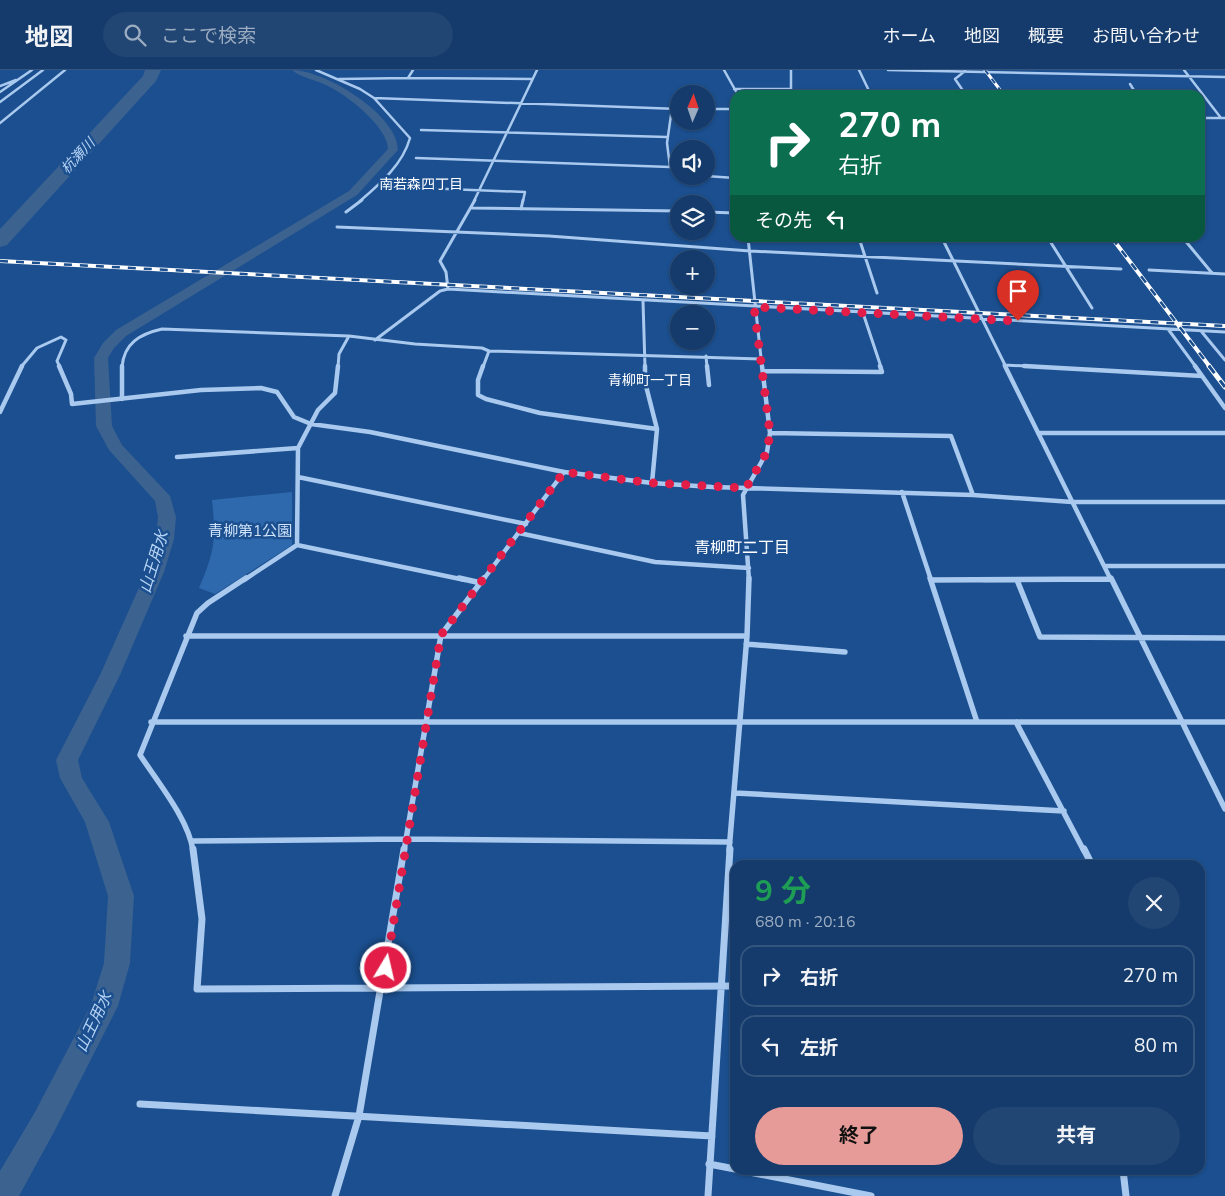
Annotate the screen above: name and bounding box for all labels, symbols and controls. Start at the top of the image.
search box [103,12,453,57]
text: 地図 [25,21,73,53]
icon: search [121,21,149,49]
text: ここで検索 [161,23,256,49]
text: ホーム [883,24,936,48]
text: 地図 [964,24,1000,48]
text: 概要 [1028,24,1064,48]
text: お問い合わせ [1092,24,1200,48]
north arrow [670,85,715,130]
map controls [670,85,715,350]
text: 270 m [838,102,941,149]
icon: right [755,110,820,175]
water label: 杭瀬川 [57,133,101,178]
button: sound [670,140,715,185]
text: 右折 [838,151,882,181]
district label: 南若森四丁目 [379,175,463,194]
button: layers [670,195,715,240]
icon: left [822,205,850,233]
text: その先 [755,208,812,234]
button: + [670,250,715,295]
pin [997,270,1039,321]
icon: arrive [1004,277,1032,305]
button: − [670,305,715,350]
district label: 青柳町一丁目 [608,371,692,390]
park label: 青柳第1公園 [208,521,292,541]
water label: 山王用水 [134,526,174,596]
district label: 青柳町二丁目 [694,537,790,559]
text: 9 分 [755,871,811,912]
button: close [1128,877,1180,929]
text: 680 m · 20:16 [755,911,856,933]
position arrow [359,941,411,993]
icon: right [757,962,785,990]
text: 270 m [1123,963,1178,989]
text: 右折 [800,965,838,991]
water label: 山王用水 [71,987,118,1056]
icon: left [757,1032,785,1060]
text: 80 m [1134,1033,1178,1059]
text: 左折 [800,1035,838,1061]
button: 終了 [755,1107,963,1165]
button: 共有 [973,1107,1180,1165]

